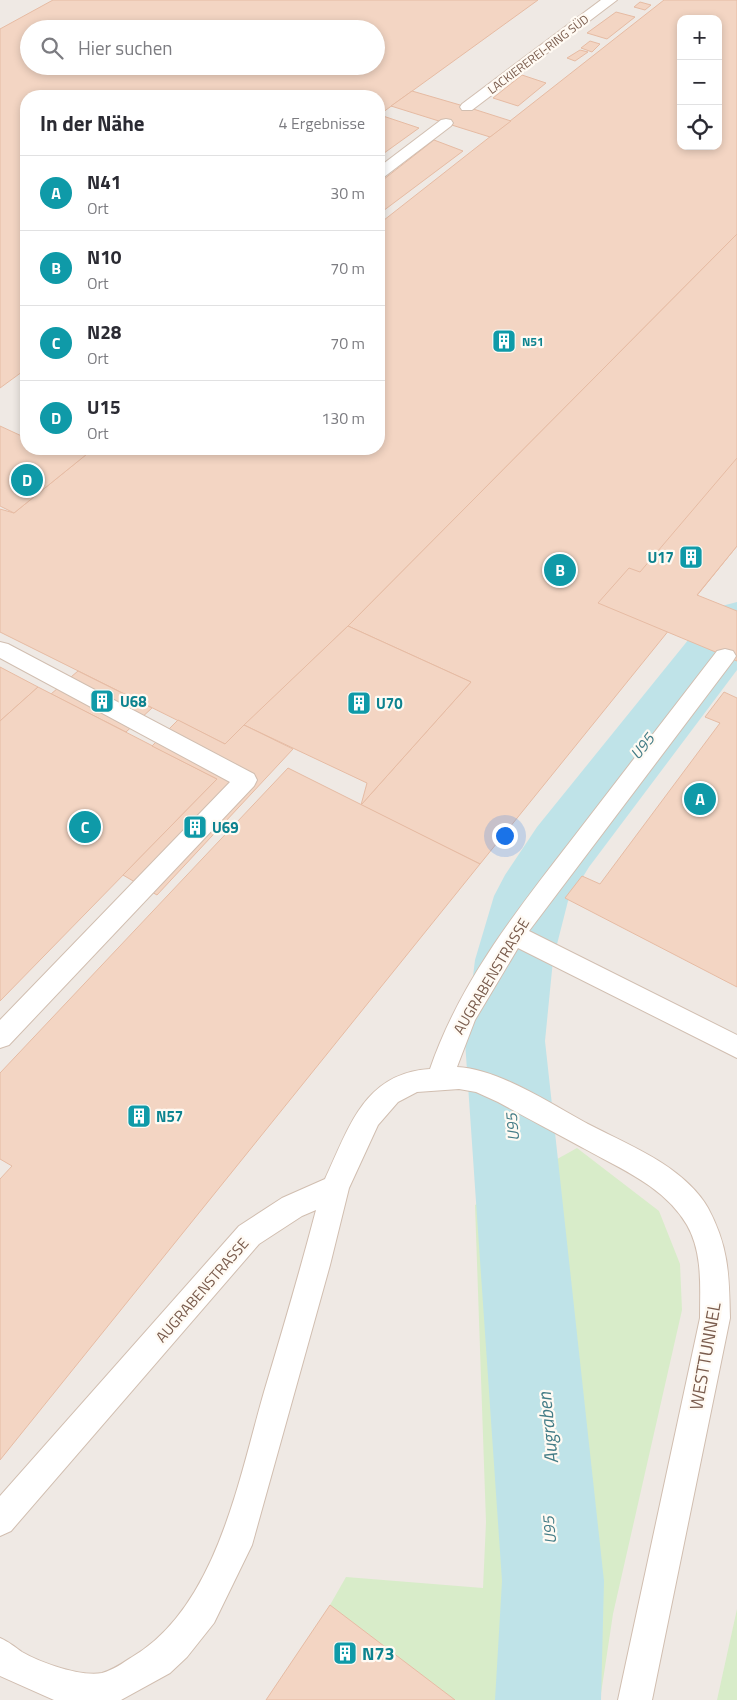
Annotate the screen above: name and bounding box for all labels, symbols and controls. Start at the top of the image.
street label: LACKIEREREI-RING SÜD [483,9,593,98]
map controls [677,15,722,150]
button: + [677,15,722,60]
search box [20,20,385,75]
text: Hier suchen [78,33,173,62]
icon: search [38,34,66,62]
button: − [677,60,722,105]
button: locate [677,105,722,150]
text: In der Nähe [40,107,145,139]
text: 4 Ergebnisse [278,111,365,135]
text: N41 [87,167,121,196]
text: A [51,181,61,205]
text: 30 m [330,181,365,205]
text: Ort [87,196,109,220]
text: N10 [87,242,121,271]
text: B [51,256,61,280]
text: 70 m [330,256,365,280]
text: Ort [87,271,109,295]
text: N28 [87,317,121,346]
building icon: N51 [491,328,517,354]
text: C [52,331,60,355]
text: 70 m [330,331,365,355]
place label: N51 [522,332,544,351]
text: Ort [87,346,109,370]
text: U15 [87,392,121,421]
text: D [51,406,61,430]
text: 130 m [321,406,365,430]
text: Ort [87,421,109,445]
pin: D [11,461,43,499]
building icon: U17 [678,544,704,570]
place label: U17 [647,546,674,569]
pin: B [544,551,576,589]
building icon: U68 [89,688,115,714]
place label: U68 [120,690,147,713]
building icon: U70 [346,690,372,716]
place label: U70 [376,692,403,715]
water label: U95 [624,726,661,764]
pin: A [684,780,716,818]
pin: C [69,808,101,846]
building icon: U69 [182,814,208,840]
place label: U69 [212,816,239,839]
your location [492,823,518,849]
street label: AUGRABENSTRASSE [447,913,535,1039]
building icon: N57 [126,1103,152,1129]
place label: N57 [156,1105,183,1128]
water label: U95 [499,1110,525,1142]
street label: AUGRABENSTRASSE [150,1233,254,1347]
street label: WESTTUNNEL [682,1300,728,1412]
water label: Augraben [529,1390,565,1465]
water label: U95 [536,1513,562,1545]
building icon: N73 [332,1640,358,1666]
place label: N73 [362,1640,395,1667]

